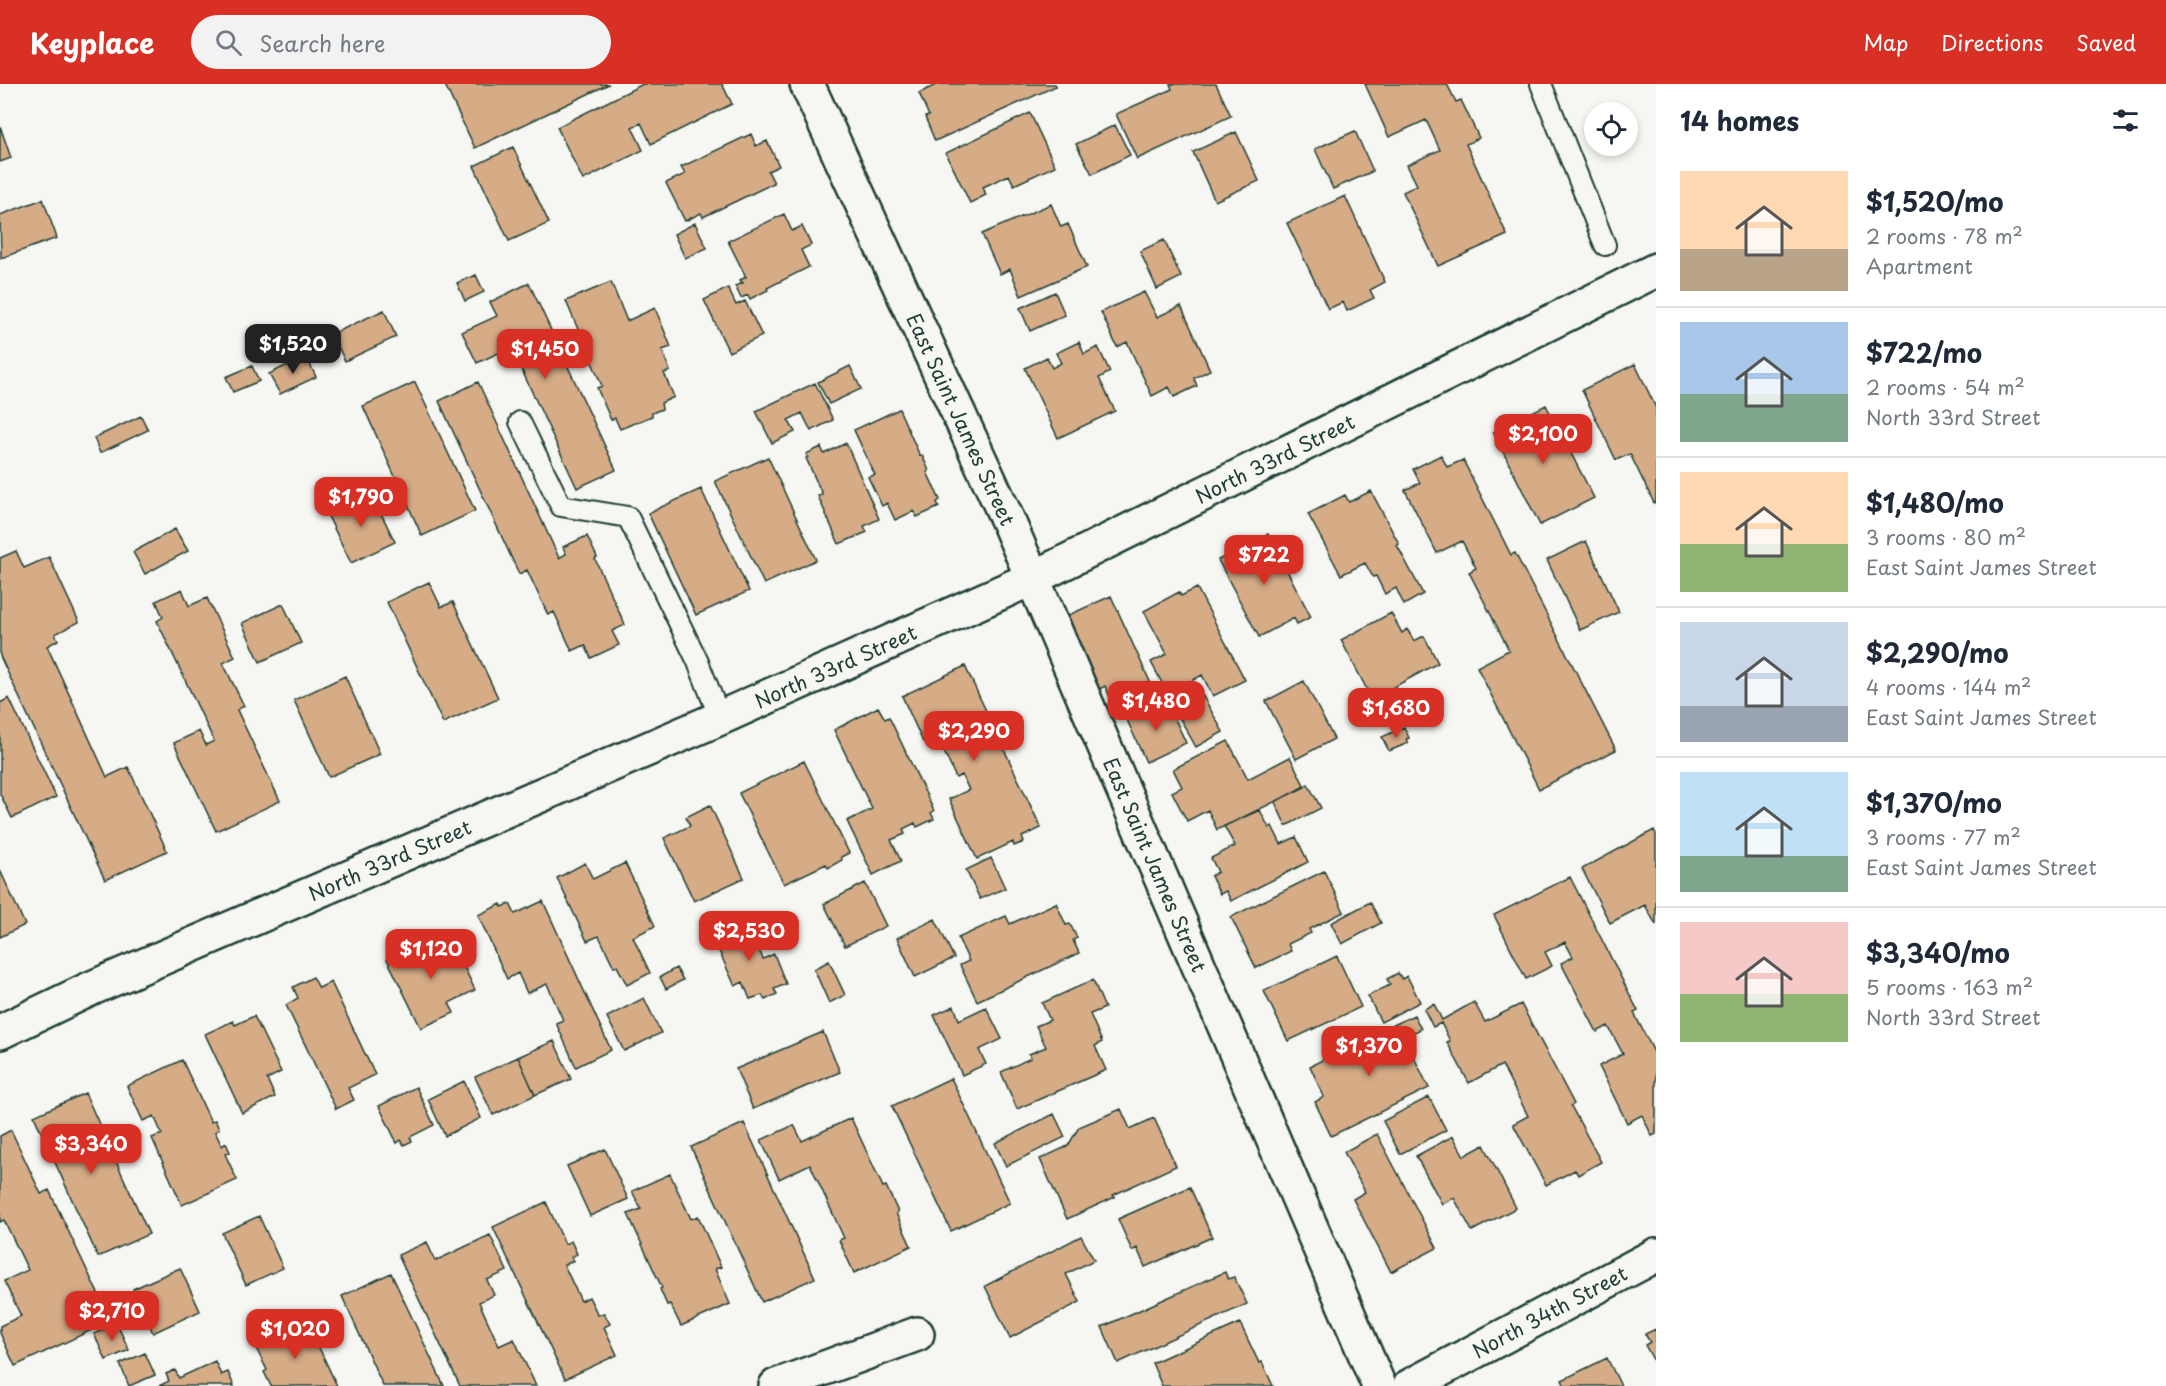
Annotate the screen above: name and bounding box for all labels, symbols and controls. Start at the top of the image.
search box [191,15,611,69]
text: Keyplace [30,21,155,64]
icon: search [212,26,245,59]
text: Search here [260,26,385,59]
text: Map [1863,26,1908,58]
text: Directions [1941,26,2043,58]
text: Saved [2076,26,2136,58]
text: 14 homes [1680,101,1799,140]
map controls [1584,102,1638,156]
button: locate [1584,102,1638,156]
icon: filters [2109,104,2142,137]
text: $1,520/mo [1866,182,2003,221]
icon: home [1728,195,1800,267]
text: 2 rooms · 78 m² [1866,221,2023,251]
text: Apartment [1866,251,1973,281]
street label: East Saint James Street [899,308,1023,530]
pin: $1,520 [244,324,342,375]
text: $1,520 [259,328,327,358]
pin: $1,450 [496,329,594,380]
text: $1,450 [511,333,579,363]
text: $722/mo [1866,333,1982,372]
icon: home [1728,346,1800,418]
text: 2 rooms · 54 m² [1866,372,2025,402]
text: North 33rd Street [1866,402,2041,432]
street label: North 33rd Street [1190,406,1360,511]
pin: $2,100 [1494,414,1592,465]
text: $2,100 [1508,418,1578,448]
pin: $1,790 [312,477,410,528]
text: $1,790 [328,481,394,511]
text: $1,480/mo [1866,483,2004,522]
icon: home [1728,496,1800,568]
text: 3 rooms · 80 m² [1866,522,2026,552]
pin: $722 [1228,535,1300,586]
text: $722 [1238,539,1290,569]
text: East Saint James Street [1866,552,2097,582]
street label: North 33rd Street [750,617,921,716]
text: $2,290/mo [1866,633,2009,672]
icon: home [1728,646,1800,718]
text: 4 rooms · 144 m² [1866,672,2031,702]
pin: $1,480 [1107,681,1205,732]
text: $1,480 [1122,685,1190,715]
pin: $1,680 [1347,688,1445,739]
text: $1,680 [1362,692,1430,722]
text: East Saint James Street [1866,702,2097,732]
pin: $2,290 [925,711,1023,762]
text: $2,290 [938,715,1010,745]
street label: East Saint James Street [1096,753,1215,977]
text: $1,370/mo [1866,783,2002,822]
icon: home [1728,796,1800,868]
street label: North 33rd Street [304,812,476,908]
text: 3 rooms · 77 m² [1866,822,2021,852]
text: East Saint James Street [1866,852,2097,882]
pin: $2,530 [700,911,798,962]
text: $2,530 [713,915,785,945]
pin: $1,120 [382,929,480,980]
text: $1,120 [399,933,463,963]
text: $3,340/mo [1866,933,2010,972]
icon: home [1728,946,1800,1018]
text: 5 rooms · 163 m² [1866,972,2033,1002]
text: North 33rd Street [1866,1002,2041,1032]
pin: $1,370 [1320,1026,1418,1077]
text: $1,370 [1336,1030,1402,1060]
pin: $3,340 [42,1124,140,1175]
text: $3,340 [54,1128,128,1158]
street label: North 34th Street [1467,1258,1632,1365]
pin: $2,710 [63,1291,161,1342]
text: $2,710 [79,1295,145,1325]
pin: $1,020 [246,1309,344,1360]
text: $1,020 [260,1313,330,1343]

